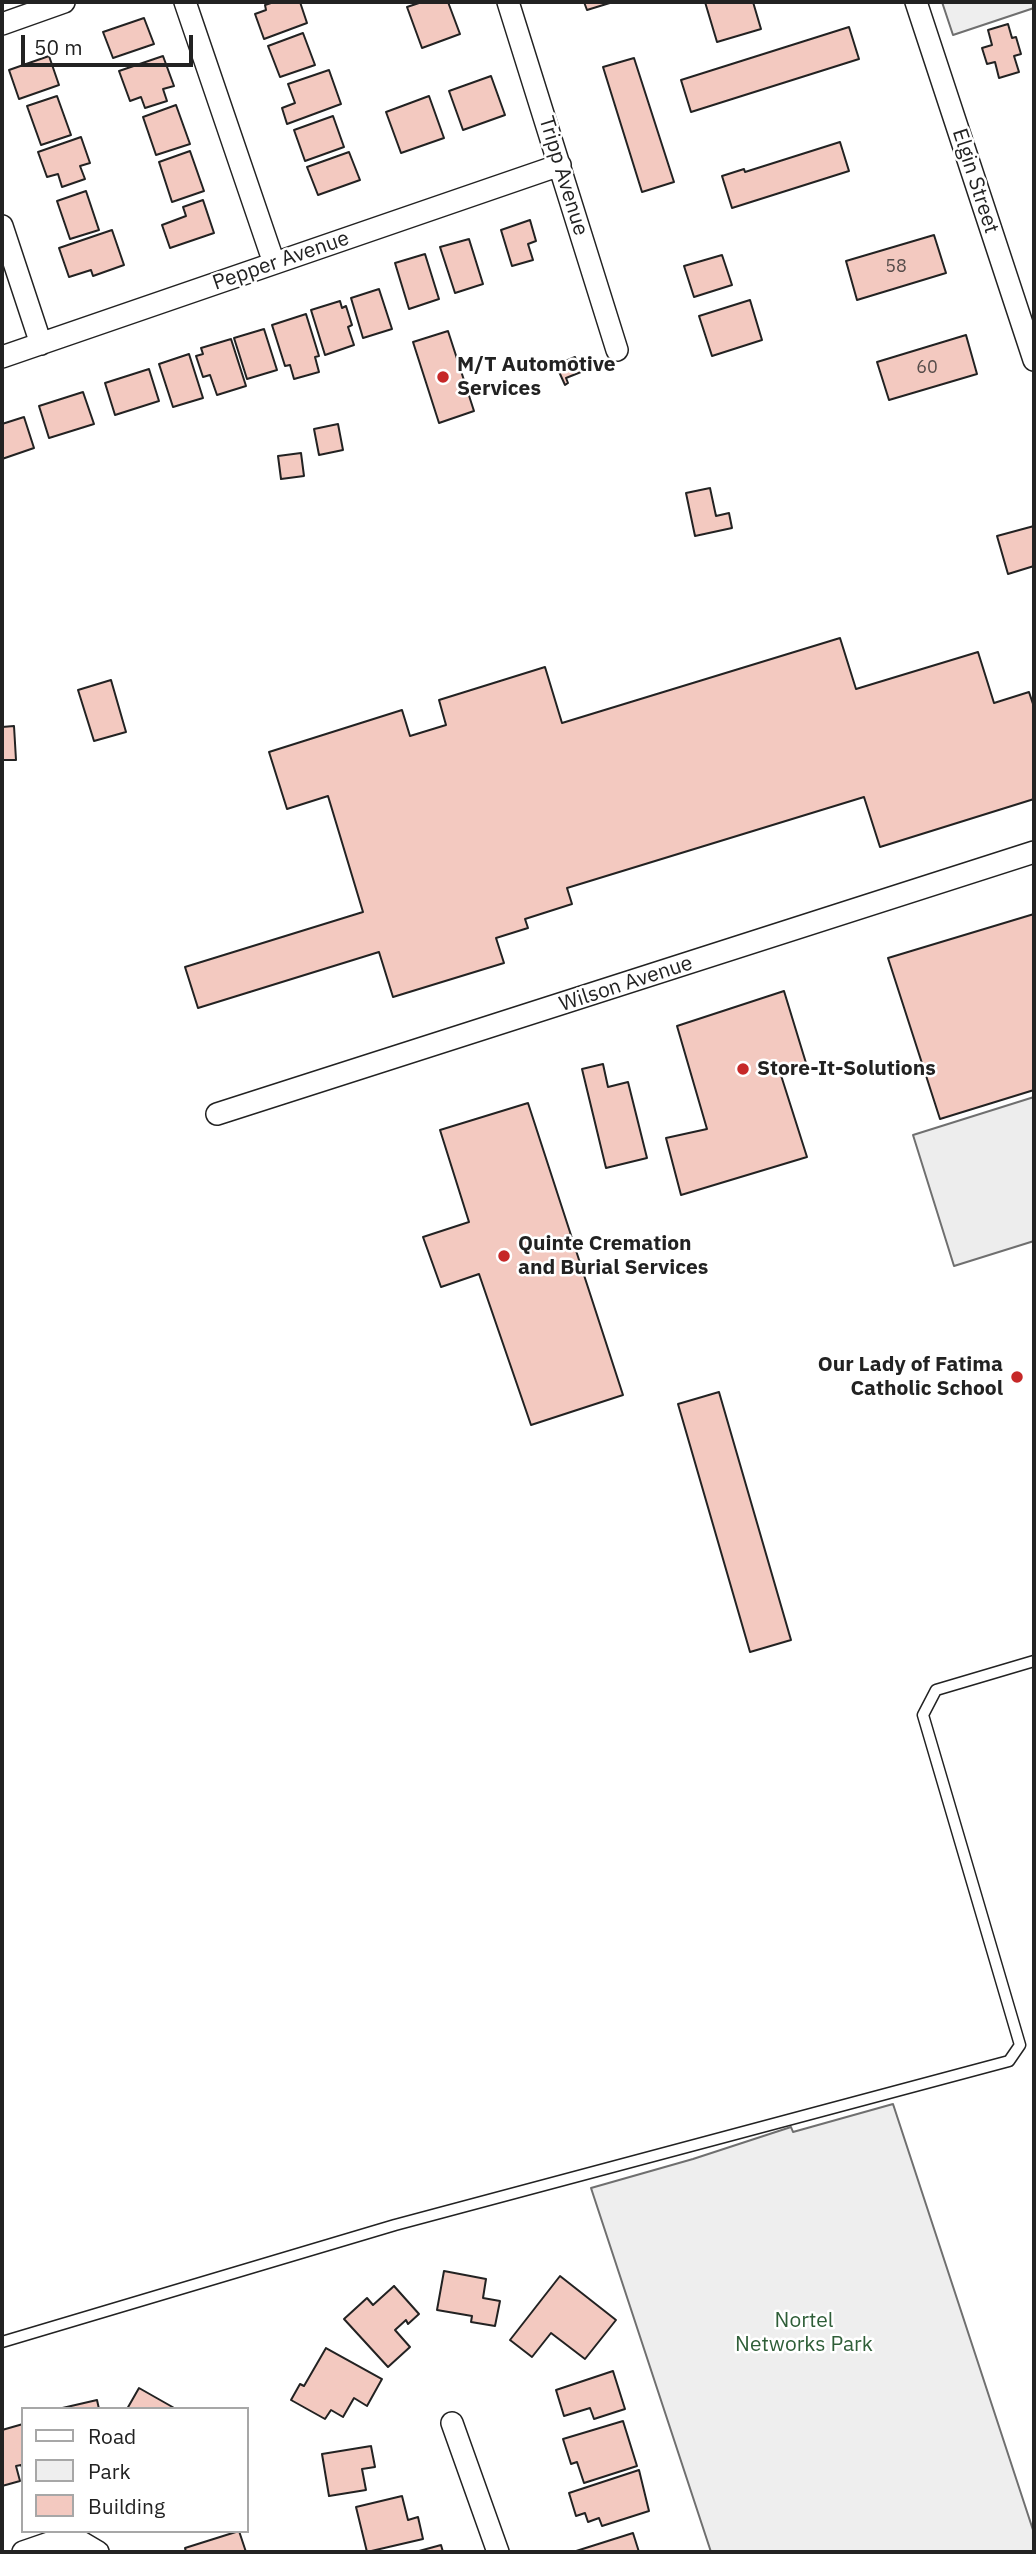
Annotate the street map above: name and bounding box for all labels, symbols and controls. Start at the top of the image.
scale bar [24,21,196,65]
text: 50 m [34,33,83,61]
street label: Tripp Avenue [533,113,593,239]
street label: Elgin Street [946,125,1004,237]
street label: Pepper Avenue [210,226,352,296]
house number: 58 [885,256,907,278]
place label: M/T Automotive Services [457,352,616,402]
house number: 60 [916,357,938,379]
marker: M/T Automotive Services [435,369,451,385]
street label: Wilson Avenue [556,951,696,1017]
place label: Store-It-Solutions [757,1056,936,1082]
marker: Store-It-Solutions [735,1061,751,1077]
place label: Quinte Cremation and Burial Services [518,1231,708,1281]
marker: Quinte Cremation and Burial Services [496,1248,512,1264]
place label: Our Lady of Fatima Catholic School [818,1352,1003,1402]
marker: Our Lady of Fatima Catholic School [1009,1369,1025,1385]
park label: Nortel Networks Park [735,2308,873,2358]
legend [21,2407,248,2533]
text: Road [88,2422,136,2450]
text: Park [88,2457,131,2485]
text: Building [88,2492,165,2520]

